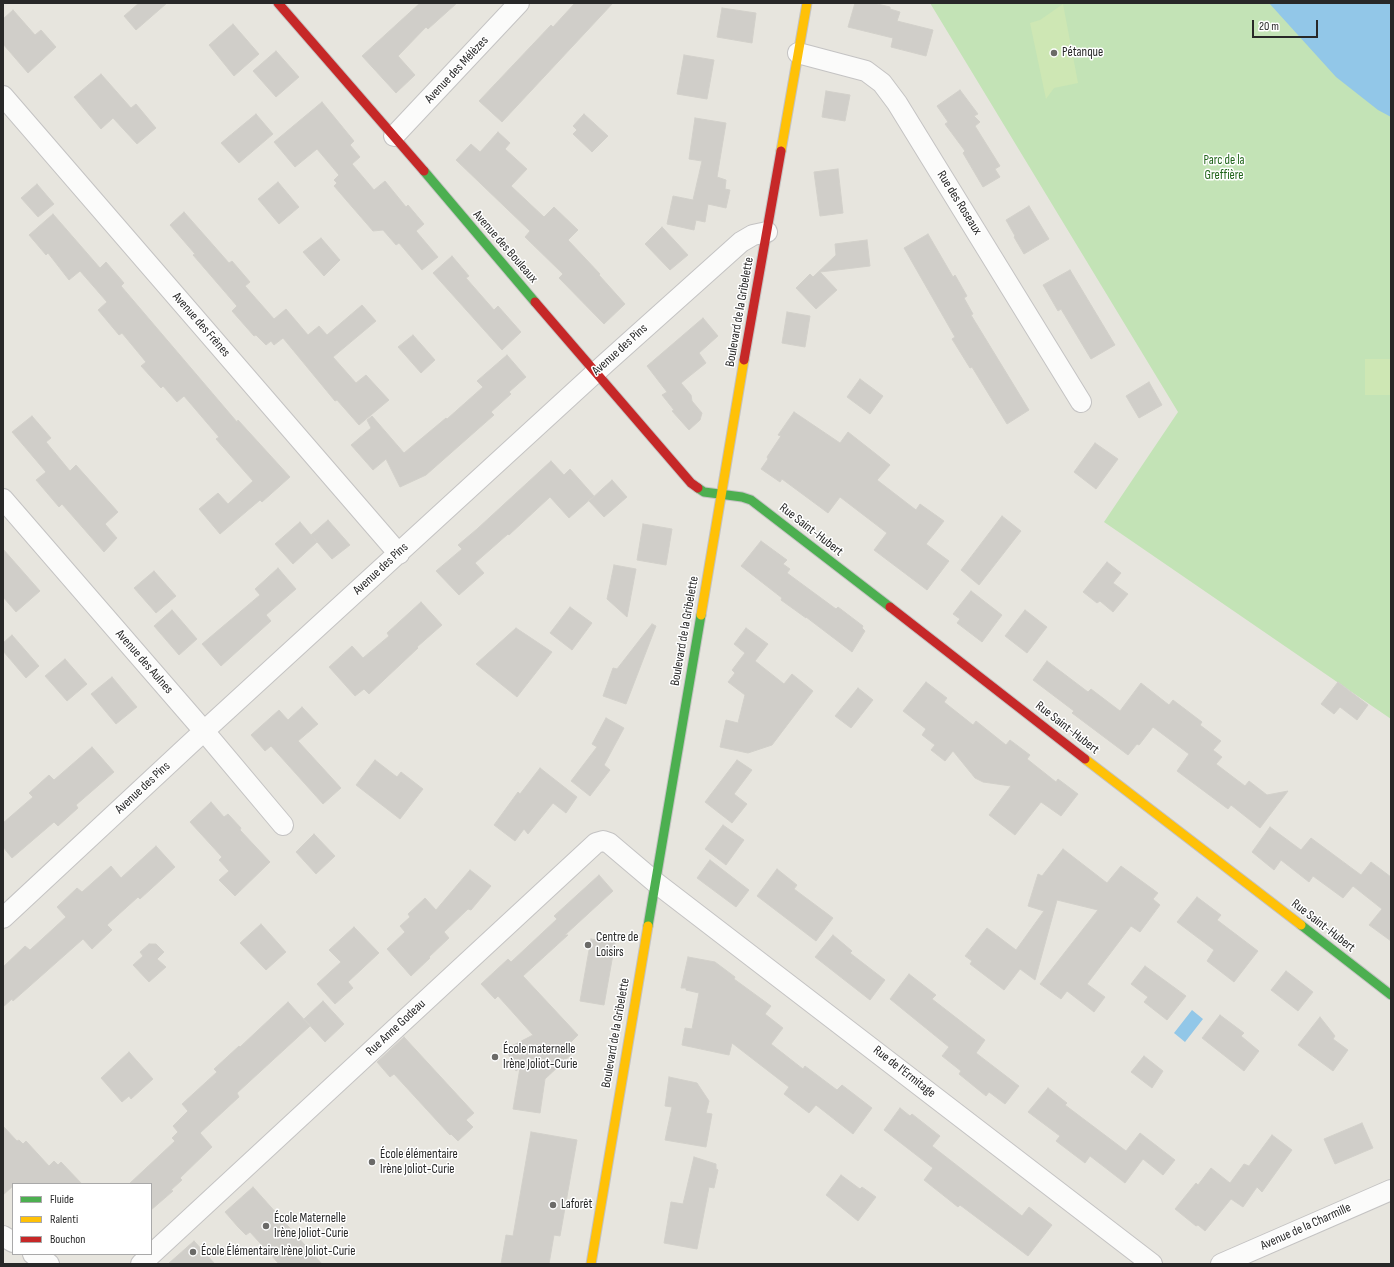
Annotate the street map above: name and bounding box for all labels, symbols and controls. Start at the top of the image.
scale bar [1254,12,1320,38]
text: 20 m [1259,19,1279,34]
street label: Avenue des Mélèzes [422,33,492,107]
place label: Pétanque [1062,45,1103,61]
marker: Pétanque [1049,48,1059,58]
park label: Parc de la Greffière [1203,153,1245,184]
street label: Rue des Roseaux [933,168,985,238]
street label: Avenue des Bouleaux [469,208,541,286]
street label: Boulevard de la Gribelette [723,256,757,368]
street label: Avenue des Frênes [169,290,233,360]
street label: Avenue des Pins [589,321,651,379]
street label: Rue Saint-Hubert [776,500,846,560]
street label: Avenue des Pins [350,540,412,598]
street label: Boulevard de la Gribelette [668,575,702,687]
street label: Avenue des Aulnes [112,627,176,697]
street label: Rue Saint-Hubert [1032,698,1102,758]
street label: Avenue des Pins [112,759,174,817]
street label: Rue Saint-Hubert [1288,896,1358,956]
place label: Centre de Loisirs [596,930,638,961]
marker: Centre de Loisirs [583,940,593,950]
street label: Boulevard de la Gribelette [599,977,633,1089]
street label: Rue Anne Godeau [363,996,429,1060]
place label: École maternelle Irène Joliot-Curie [503,1042,578,1073]
street label: Rue de l'Ermitage [870,1043,938,1101]
marker: École maternelle Irène Joliot-Curie [490,1052,500,1062]
place label: École élémentaire Irène Joliot-Curie [380,1147,458,1178]
marker: École élémentaire Irène Joliot-Curie [367,1157,377,1167]
legend [12,1183,152,1255]
text: Fluide [50,1192,74,1207]
place label: Laforêt [561,1197,592,1213]
marker: Laforêt [548,1200,558,1210]
street label: Avenue de la Charmille [1258,1200,1354,1254]
place label: École Maternelle Irène Joliot-Curie [274,1211,349,1242]
text: Ralenti [50,1212,78,1227]
marker: École Maternelle Irène Joliot-Curie [261,1221,271,1231]
text: Bouchon [50,1232,85,1247]
place label: École Élémentaire Irène Joliot-Curie [201,1244,355,1260]
marker: École Élémentaire Irène Joliot-Curie [188,1247,198,1257]

